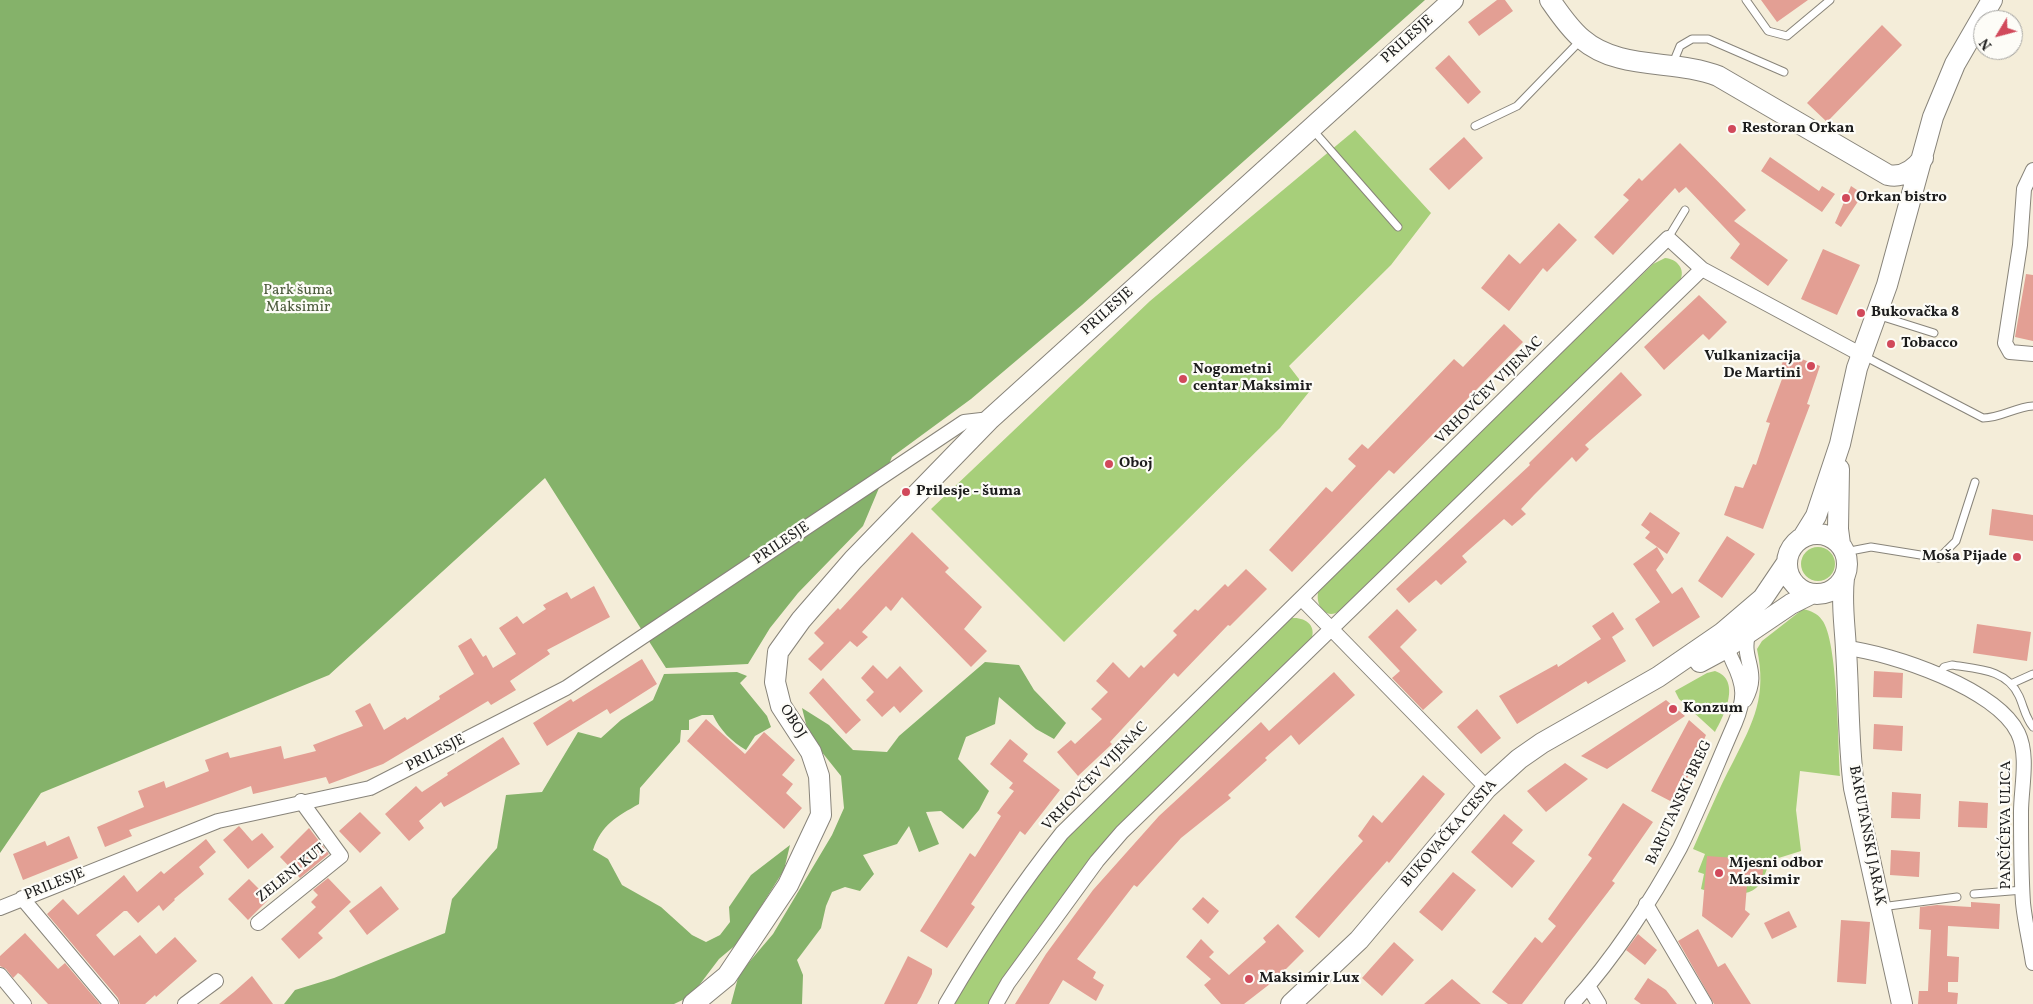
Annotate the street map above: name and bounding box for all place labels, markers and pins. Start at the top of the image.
place label: Restoran Orkan [1742,120,1854,138]
marker: Restoran Orkan [1726,123,1738,135]
place label: Orkan bistro [1856,189,1947,207]
marker: Orkan bistro [1840,192,1852,204]
place label: Bukovačka 8 [1871,304,1959,322]
marker: Bukovačka 8 [1855,307,1867,319]
place label: Tobacco [1901,335,1958,353]
marker: Tobacco [1885,338,1897,350]
place label: Vulkanizacija De Martini [1704,348,1801,383]
marker: Vulkanizacija De Martini [1805,360,1817,372]
place label: Nogometni centar Maksimir [1193,361,1312,396]
marker: Nogometni centar Maksimir [1177,373,1189,385]
place label: Oboj [1119,455,1152,473]
marker: Oboj [1103,458,1115,470]
place label: Prilesje - šuma [916,483,1021,501]
marker: Prilesje - šuma [900,486,912,498]
place label: Moša Pijade [1922,548,2007,566]
marker: Moša Pijade [2011,551,2023,563]
place label: Konzum [1683,700,1743,718]
marker: Konzum [1667,703,1679,715]
place label: Mjesni odbor Maksimir [1729,855,1823,890]
marker: Mjesni odbor Maksimir [1713,867,1725,879]
place label: Maksimir Lux [1259,970,1359,988]
marker: Maksimir Lux [1243,973,1255,985]

